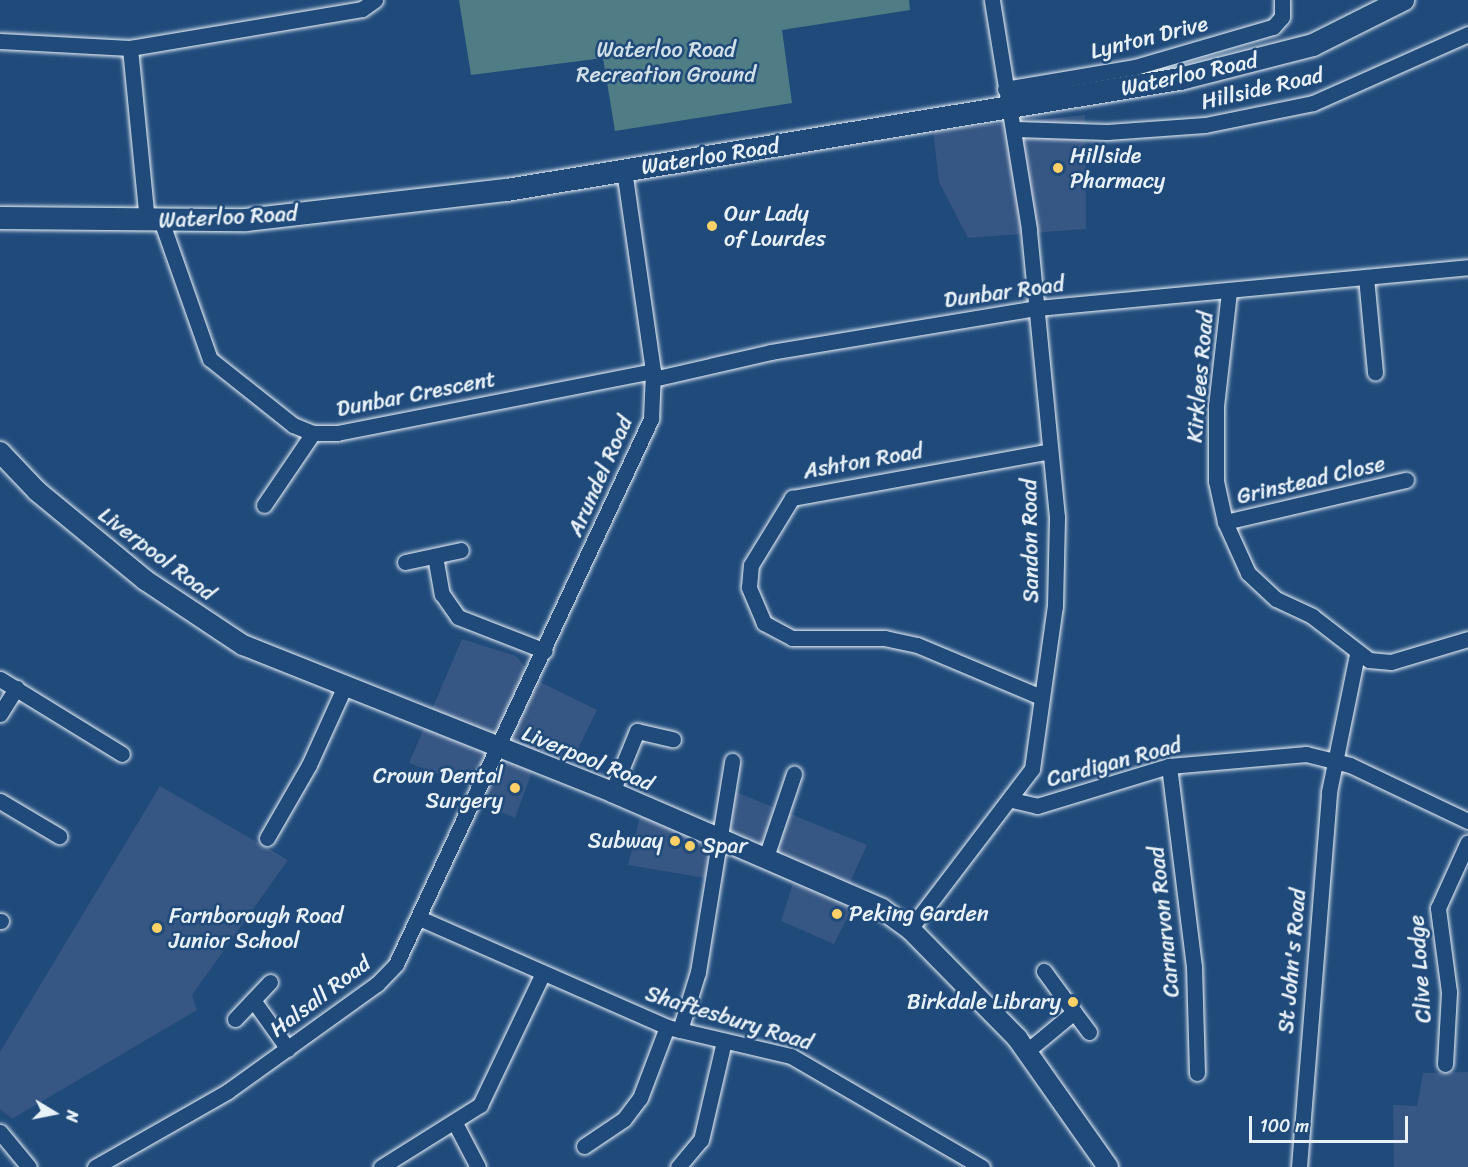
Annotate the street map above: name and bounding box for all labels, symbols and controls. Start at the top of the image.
street label: Lynton Drive [1087,10,1211,64]
park label: Waterloo Road Recreation Ground [576,36,756,88]
street label: Waterloo Road [1118,47,1260,101]
street label: Hillside Road [1198,61,1326,115]
street label: Waterloo Road [639,132,781,180]
place label: Hillside Pharmacy [1070,142,1165,194]
marker: Hillside Pharmacy [1051,161,1065,175]
street label: Waterloo Road [158,200,298,234]
place label: Our Lady of Lourdes [724,200,824,252]
marker: Our Lady of Lourdes [705,219,719,233]
street label: Dunbar Road [942,270,1066,314]
street label: Kirklees Road [1181,310,1219,444]
street label: Dunbar Crescent [334,366,498,422]
street label: Arundel Road [562,412,638,540]
street label: Ashton Road [801,438,925,484]
street label: Grinstead Close [1234,450,1388,510]
street label: Sandon Road [1016,479,1044,603]
street label: Liverpool Road [93,501,221,607]
street label: Liverpool Road [518,720,658,796]
street label: Cardigan Road [1044,731,1184,793]
place label: Crown Dental Surgery [373,762,503,813]
marker: Crown Dental Surgery [508,781,522,795]
place label: Subway [588,828,663,854]
place label: Spar [702,833,747,859]
marker: Subway [668,834,682,848]
marker: Spar [683,839,697,853]
street label: Carnarvon Road [1143,845,1185,999]
street label: St John's Road [1273,888,1311,1034]
place label: Peking Garden [849,901,989,927]
place label: Farnborough Road Junior School [169,902,343,954]
marker: Peking Garden [830,907,844,921]
street label: Clive Lodge [1403,914,1437,1024]
marker: Farnborough Road Junior School [150,921,164,935]
street label: Halsall Road [264,950,376,1042]
street label: Shaftesbury Road [642,980,816,1056]
place label: Birkdale Library [906,989,1061,1015]
marker: Birkdale Library [1066,995,1080,1009]
north arrow [24,1083,84,1143]
scale bar [1252,1104,1411,1142]
text: N [57,1108,87,1124]
text: 100 m [1260,1110,1309,1142]

